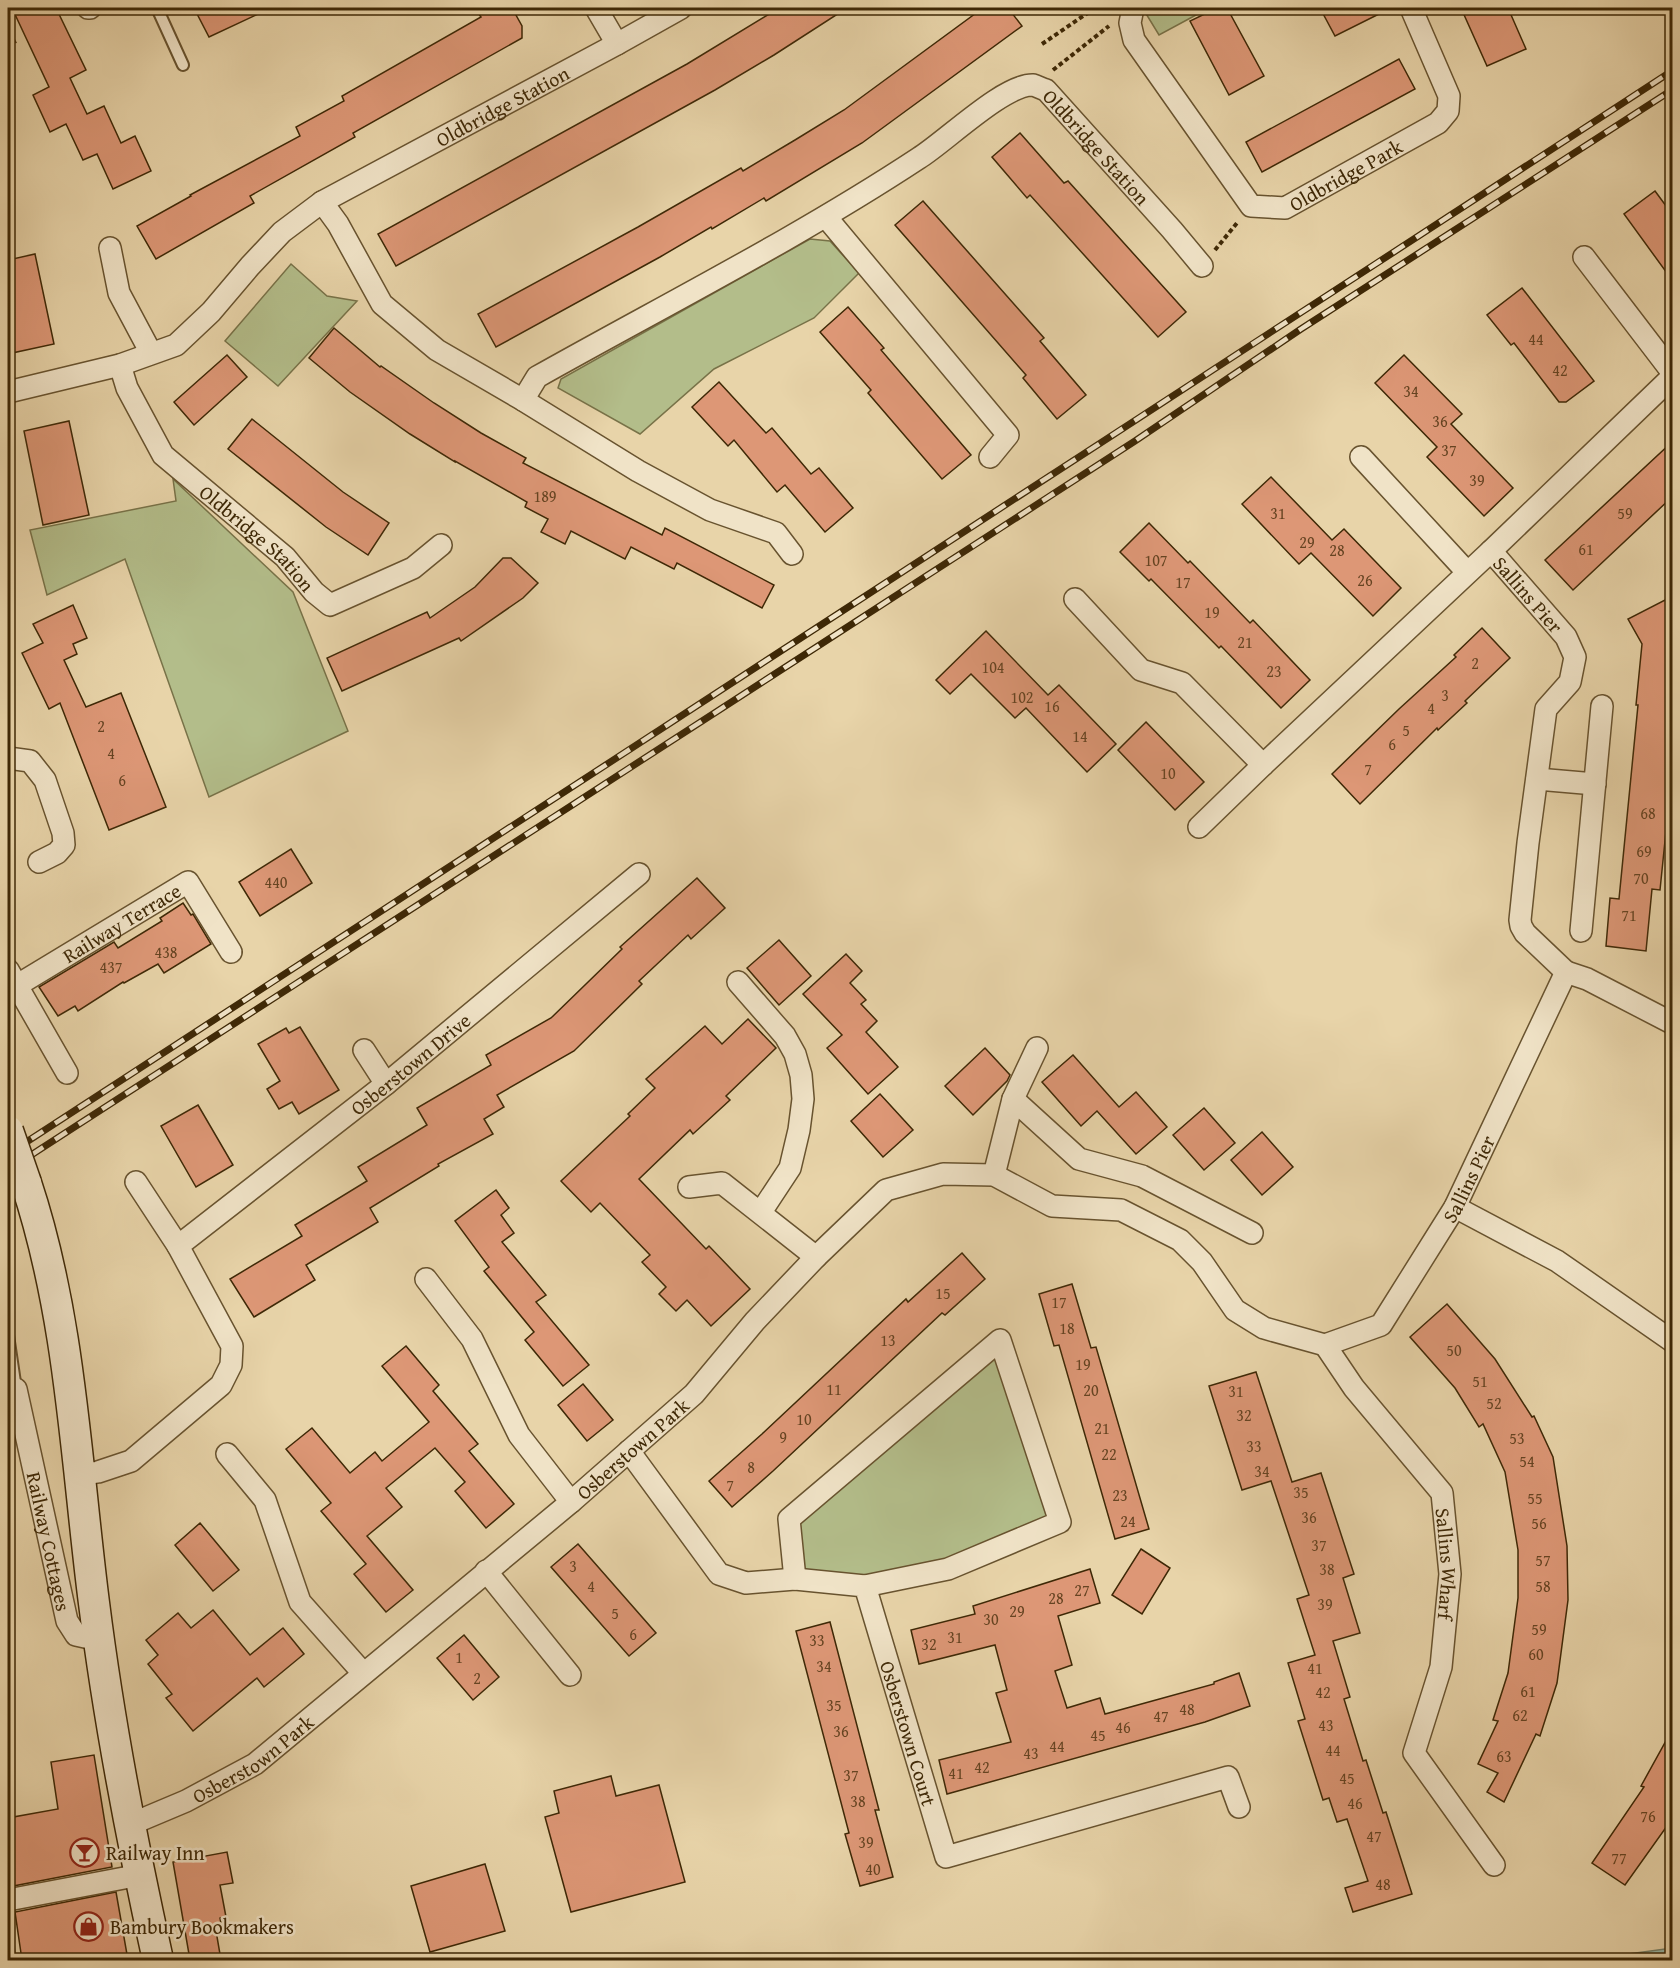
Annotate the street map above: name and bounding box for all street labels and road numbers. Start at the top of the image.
street label: Oldbridge Station [430,58,574,153]
street label: Oldbridge Station [1037,82,1157,211]
street label: Oldbridge Park [1283,131,1408,218]
street label: Oldbridge Station [194,477,322,598]
street label: Sallins Pier [1487,549,1570,639]
street label: Railway Terrace [57,875,186,969]
street label: Osberstown Drive [344,1006,476,1121]
street label: Sallins Pier [1434,1130,1501,1228]
street label: Osberstown Park [569,1390,696,1506]
street label: Railway Cottages [20,1469,79,1614]
street label: Sallins Wharf [1429,1507,1465,1624]
street label: Osberstown Court [874,1657,944,1809]
street label: Osberstown Park [187,1707,320,1810]

